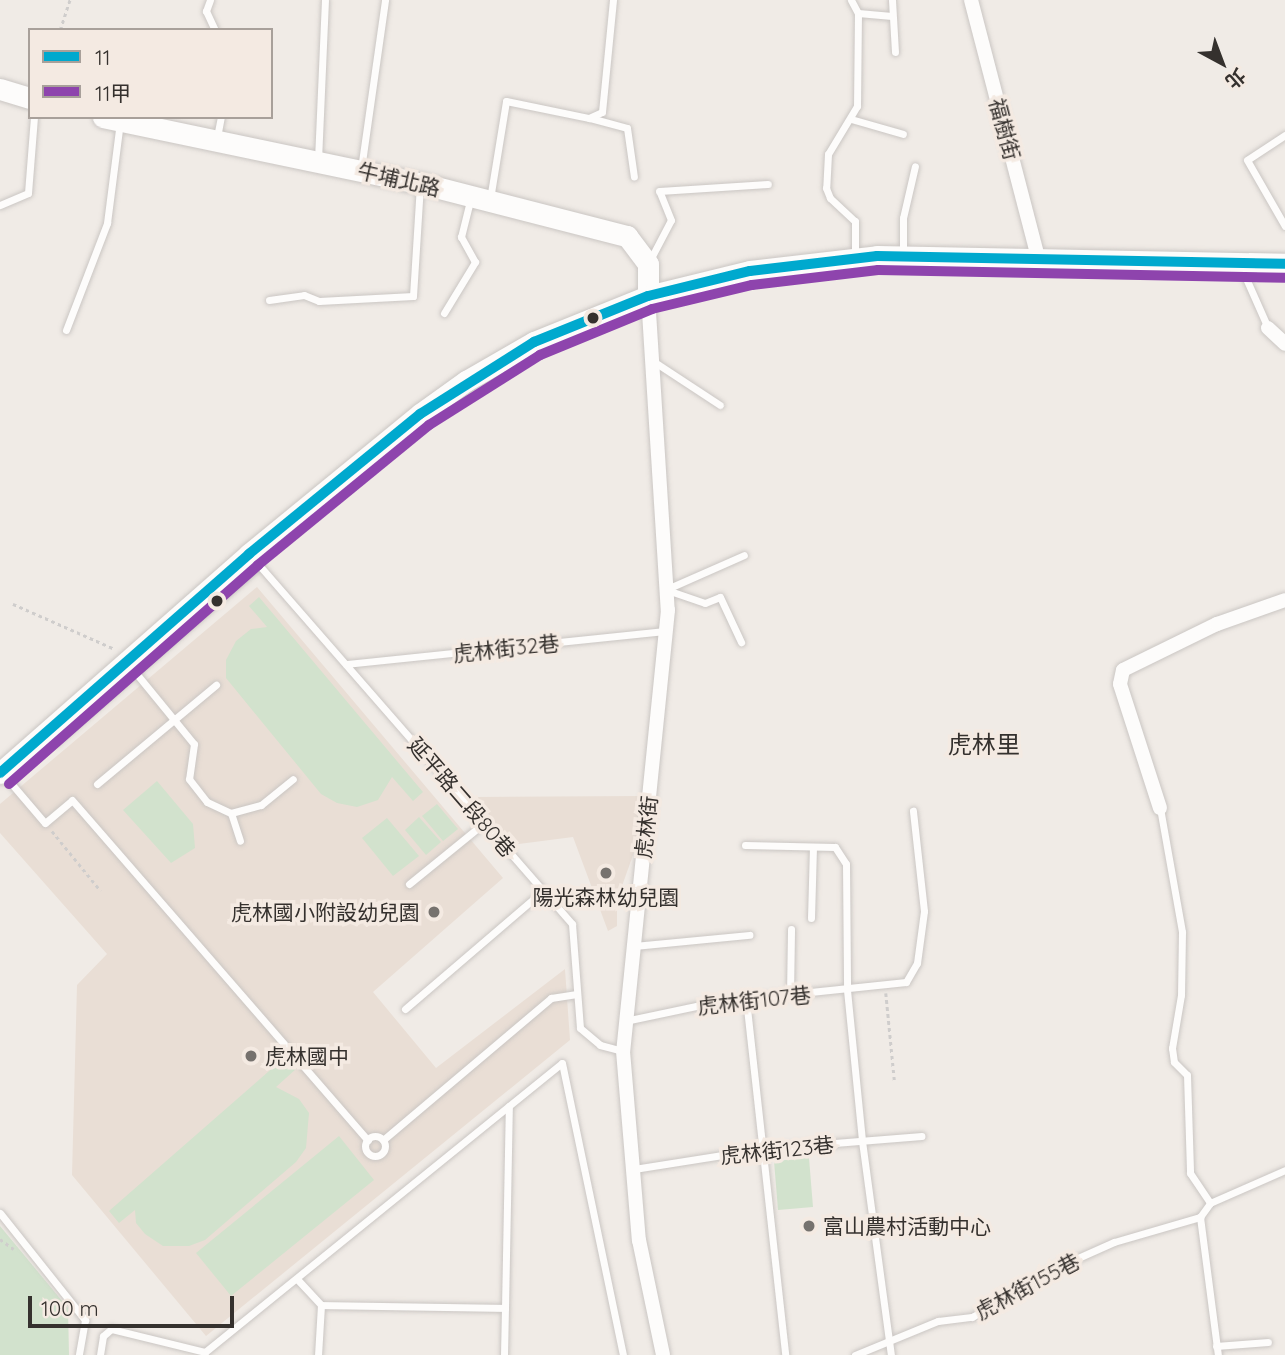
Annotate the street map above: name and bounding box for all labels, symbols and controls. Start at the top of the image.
legend [28,28,273,119]
north arrow [1187,28,1257,98]
text: 11 [95,44,111,70]
text: 北 [1221,64,1251,94]
text: 11甲 [95,80,132,106]
street label: 福樹街 [985,95,1025,163]
street label: 牛埔北路 [355,157,443,201]
unlabelled marker [586,311,600,325]
unlabelled marker [210,594,224,608]
street label: 虎林街32巷 [452,630,560,666]
district label: 虎林里 [948,731,1020,759]
street label: 延平路二段80巷 [403,732,521,862]
street label: 虎林街 [630,794,662,860]
marker: 陽光森林幼兒園 [598,865,614,881]
place label: 陽光森林幼兒園 [533,884,679,910]
place label: 虎林國小附設幼兒園 [231,899,420,925]
marker: 虎林國小附設幼兒園 [426,904,442,920]
street label: 虎林街107巷 [696,982,812,1018]
place label: 虎林國中 [265,1043,349,1069]
marker: 虎林國中 [243,1048,259,1064]
street label: 虎林街123巷 [719,1131,835,1169]
place label: 富山農村活動中心 [823,1213,991,1239]
marker: 富山農村活動中心 [801,1218,817,1234]
street label: 虎林街155巷 [970,1248,1084,1324]
scale bar [32,1282,238,1326]
text: 100 m [41,1295,99,1321]

